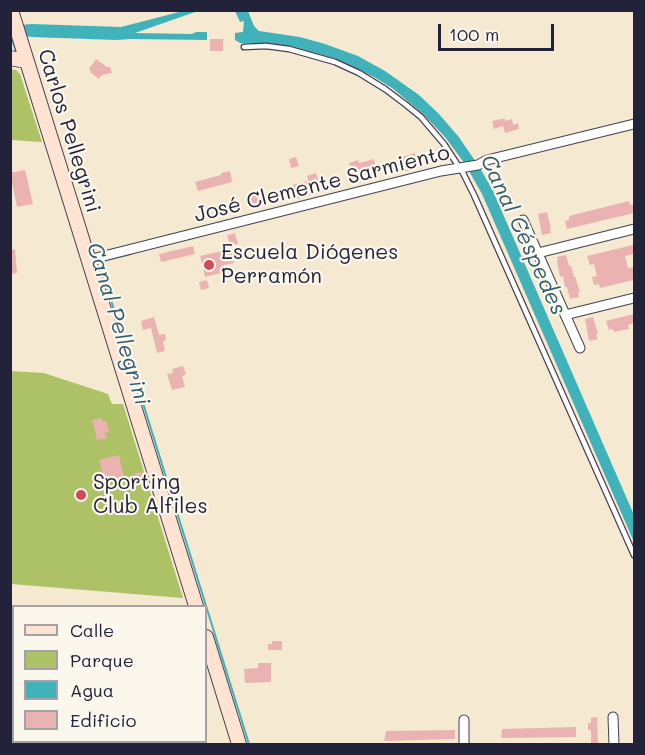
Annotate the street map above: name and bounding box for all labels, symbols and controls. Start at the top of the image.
scale bar [441,12,556,50]
text: 100 m [449,22,499,46]
street label: Carlos Pellegrini [32,46,106,216]
street label: José Clemente Sarmiento [192,140,452,228]
water label: Canal Céspedes [474,151,572,319]
water label: Canal Pellegrini [81,239,155,409]
place label: Escuela Diógenes Perramón [221,240,398,290]
marker: Escuela Diógenes Perramón [202,258,216,272]
place label: Sporting Club Alfiles [93,470,208,520]
marker: Sporting Club Alfiles [74,488,88,502]
legend [12,605,207,743]
text: Calle [70,618,114,642]
text: Parque [70,648,134,672]
text: Agua [70,678,114,702]
text: Edificio [70,708,137,732]

